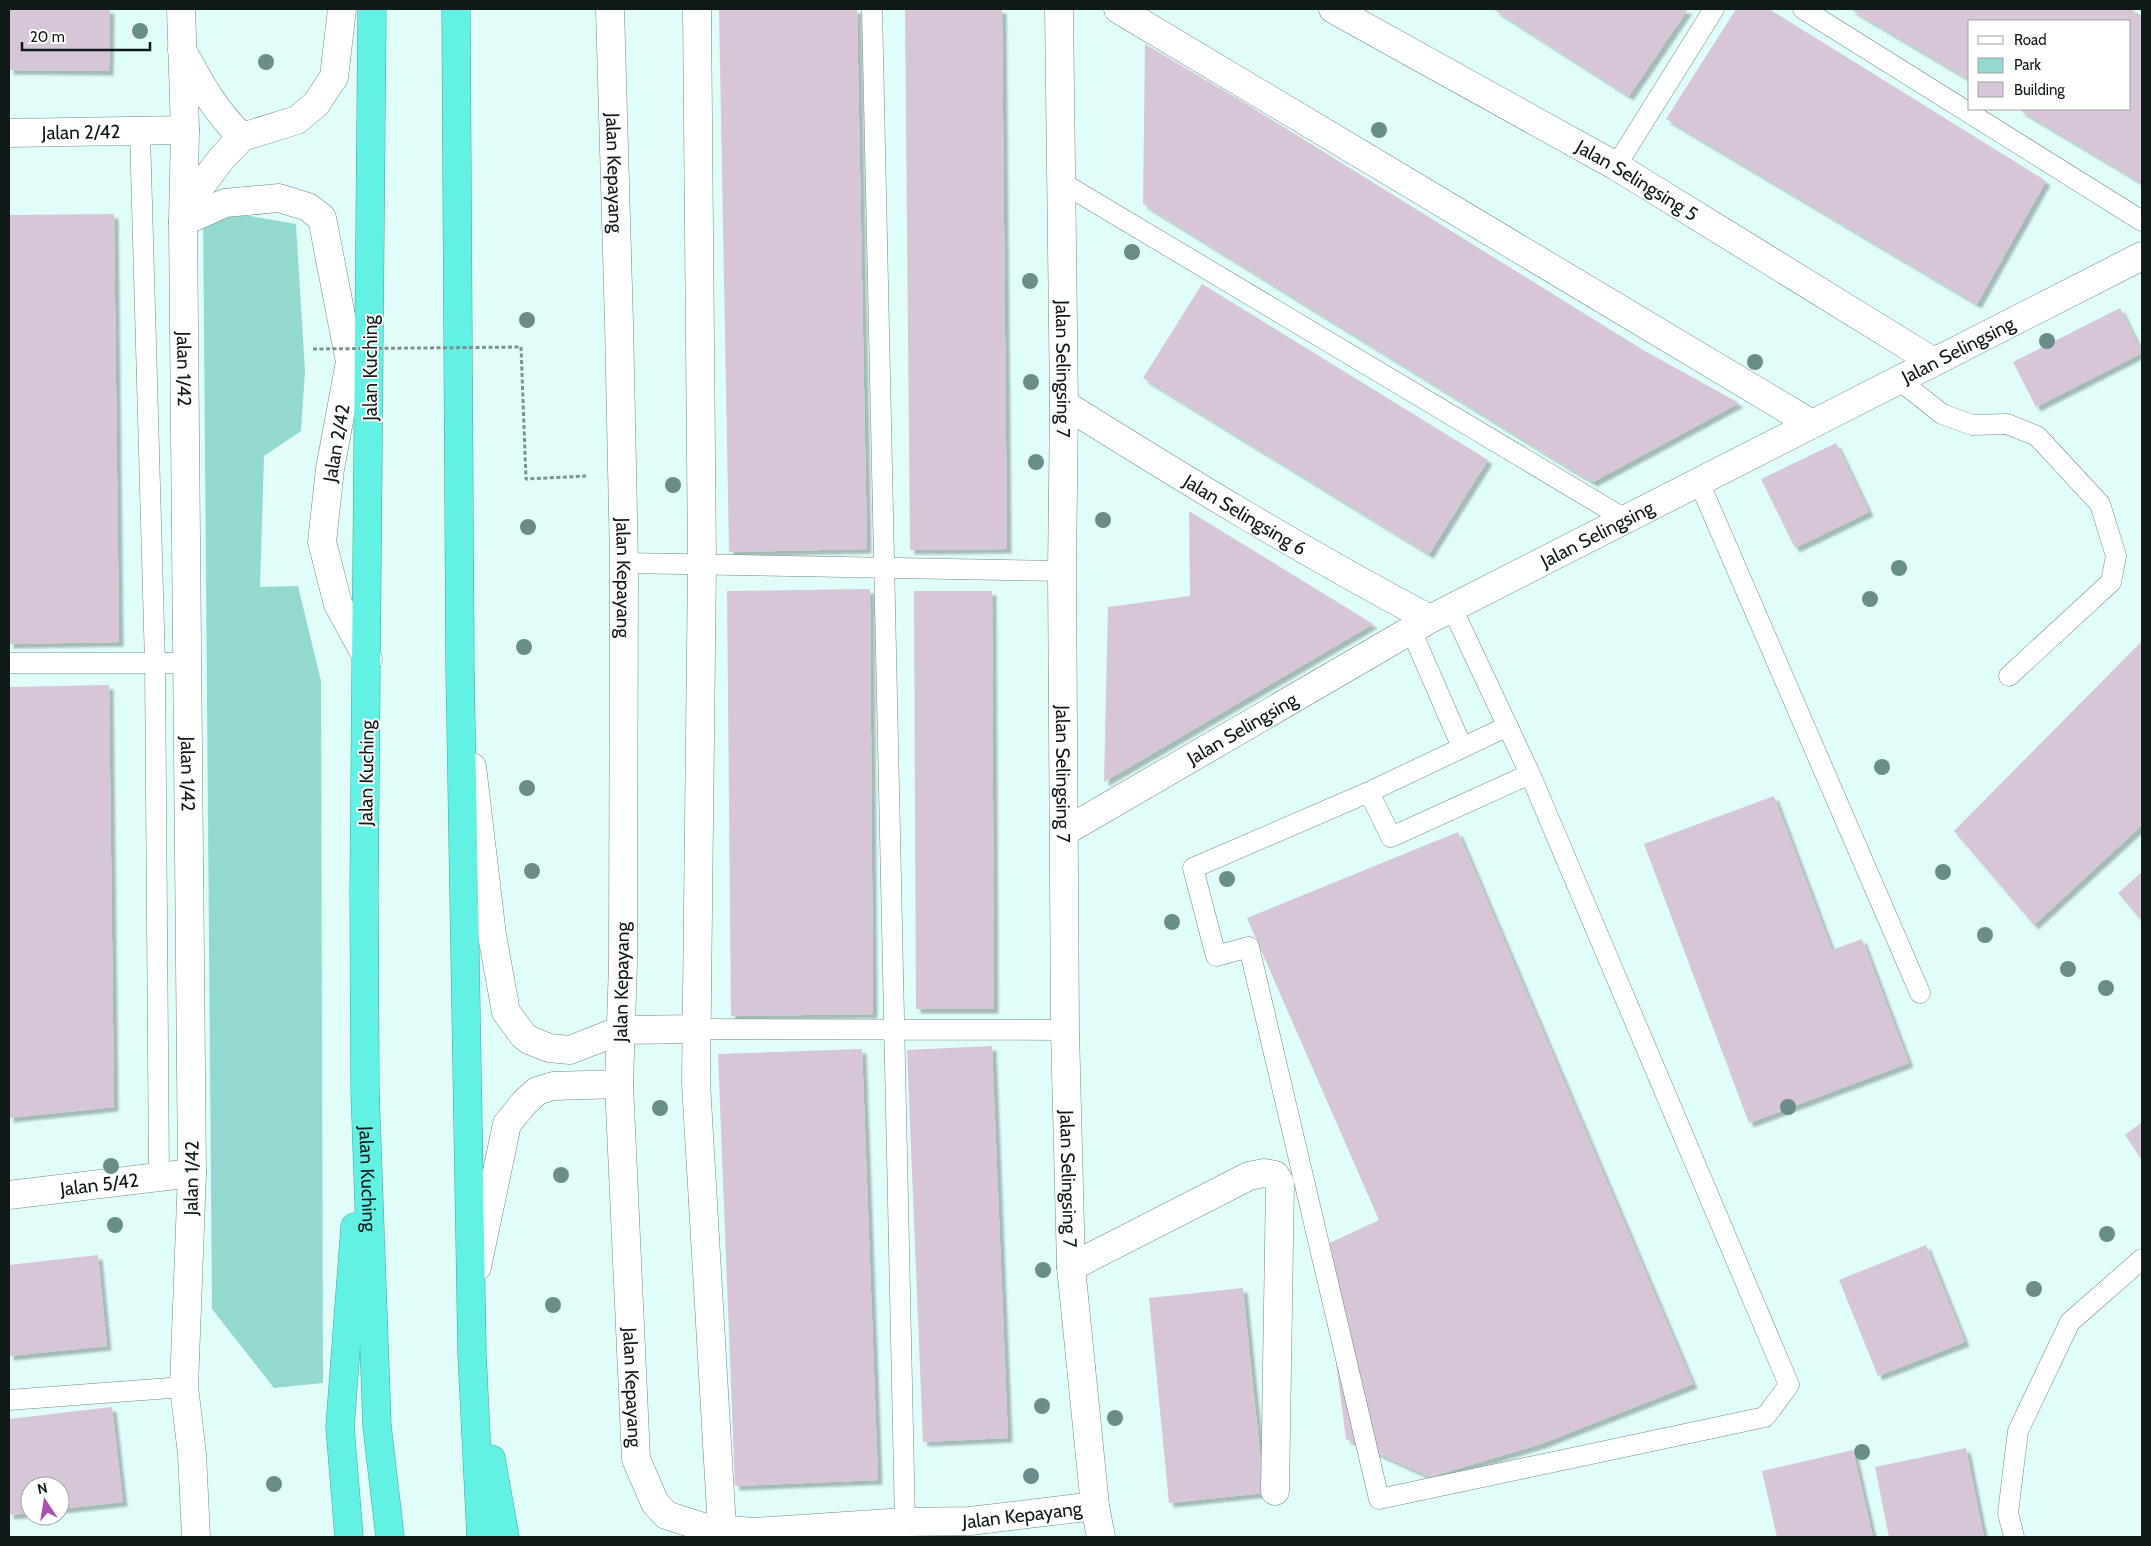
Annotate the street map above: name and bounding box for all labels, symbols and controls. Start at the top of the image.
scale bar [22,20,150,52]
legend [1968,20,2131,110]
text: 20 m [30,28,65,46]
text: Road [2014,31,2047,49]
text: Park [2014,56,2041,74]
text: Building [2014,81,2065,99]
street label: Jalan Kepayang [601,112,627,234]
street label: Jalan 2/42 [40,120,121,144]
street label: Jalan Selingsing 5 [1571,135,1702,226]
street label: Jalan Selingsing 7 [1051,299,1075,438]
street label: Jalan Selingsing [1897,312,2019,389]
street label: Jalan Kuching [359,315,382,422]
street label: Jalan 1/42 [172,330,196,406]
street label: Jalan 2/42 [318,402,355,485]
street label: Jalan Selingsing 6 [1178,469,1310,560]
street label: Jalan Selingsing [1536,496,1658,573]
street label: Jalan Kepayang [611,517,635,638]
street label: Jalan Selingsing [1182,687,1302,770]
street label: Jalan Selingsing 7 [1051,704,1075,843]
street label: Jalan Kuching [354,720,379,827]
street label: Jalan 1/42 [176,735,200,811]
street label: Jalan Kepayang [609,921,634,1043]
street label: Jalan Selingsing 7 [1055,1109,1082,1248]
street label: Jalan Kuching [354,1125,381,1233]
street label: Jalan 1/42 [179,1140,204,1217]
street label: Jalan 5/42 [58,1169,140,1201]
street label: Jalan Kepayang [618,1326,646,1449]
north arrow [20,1476,70,1526]
text: N [36,1478,49,1498]
street label: Jalan Kepayang [961,1497,1084,1533]

